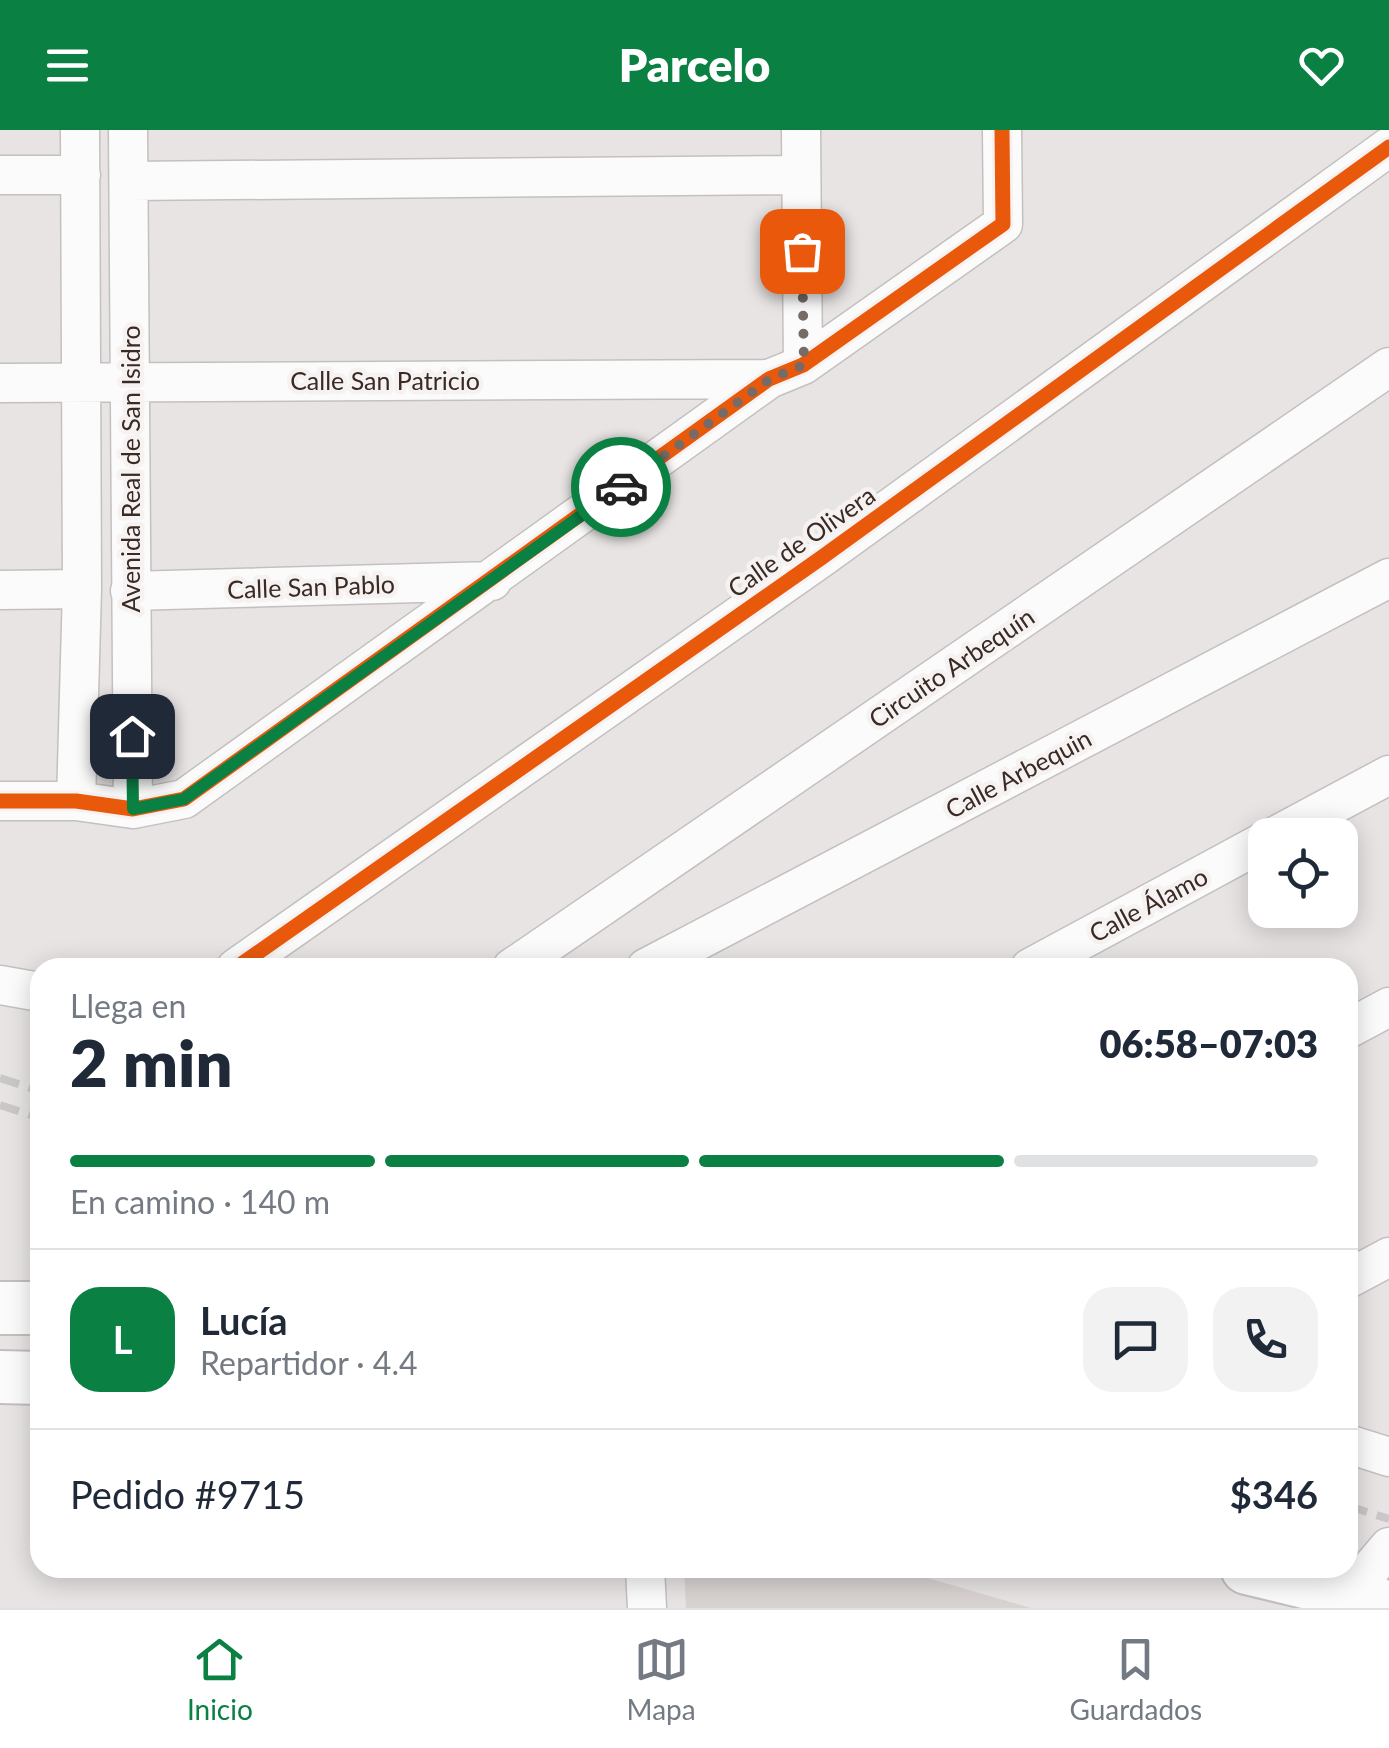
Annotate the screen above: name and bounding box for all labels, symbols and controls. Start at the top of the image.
icon: menu [40,38,95,93]
text: Parcelo [619,38,770,92]
icon: heart [1294,38,1349,93]
pin [760,209,845,294]
icon: bag [775,224,830,279]
street label: Avenida Real de San Isidro [115,325,145,613]
street label: Calle San Patricio [290,365,480,395]
courier [571,437,671,537]
icon: car [594,460,649,515]
street label: Calle de Olivera [722,479,880,603]
street label: Calle San Pablo [227,568,395,604]
street label: Circuito Arbequín [863,601,1039,733]
pin [90,694,175,779]
icon: home [105,709,160,764]
street label: Calle Arbequin [940,722,1096,824]
map controls [1248,818,1358,928]
button: locate [1248,818,1358,928]
street label: Calle Álamo [1084,860,1212,948]
text: Llega en [70,986,186,1025]
text: 06:58–07:03 [1099,1020,1318,1066]
text: 2 min [70,1023,232,1101]
text: En camino · 140 m [70,1182,330,1221]
button: chat [1083,1287,1188,1392]
button: phone [1213,1287,1318,1392]
text: Lucía [200,1297,288,1343]
text: L [113,1316,132,1362]
text: Repartidor · 4.4 [200,1343,418,1382]
text: Pedido #9715 [70,1471,305,1517]
text: $346 [1230,1471,1318,1517]
tab: Inicio [187,1632,253,1726]
tab: Mapa [627,1632,696,1726]
tab: Guardados [1069,1632,1202,1726]

